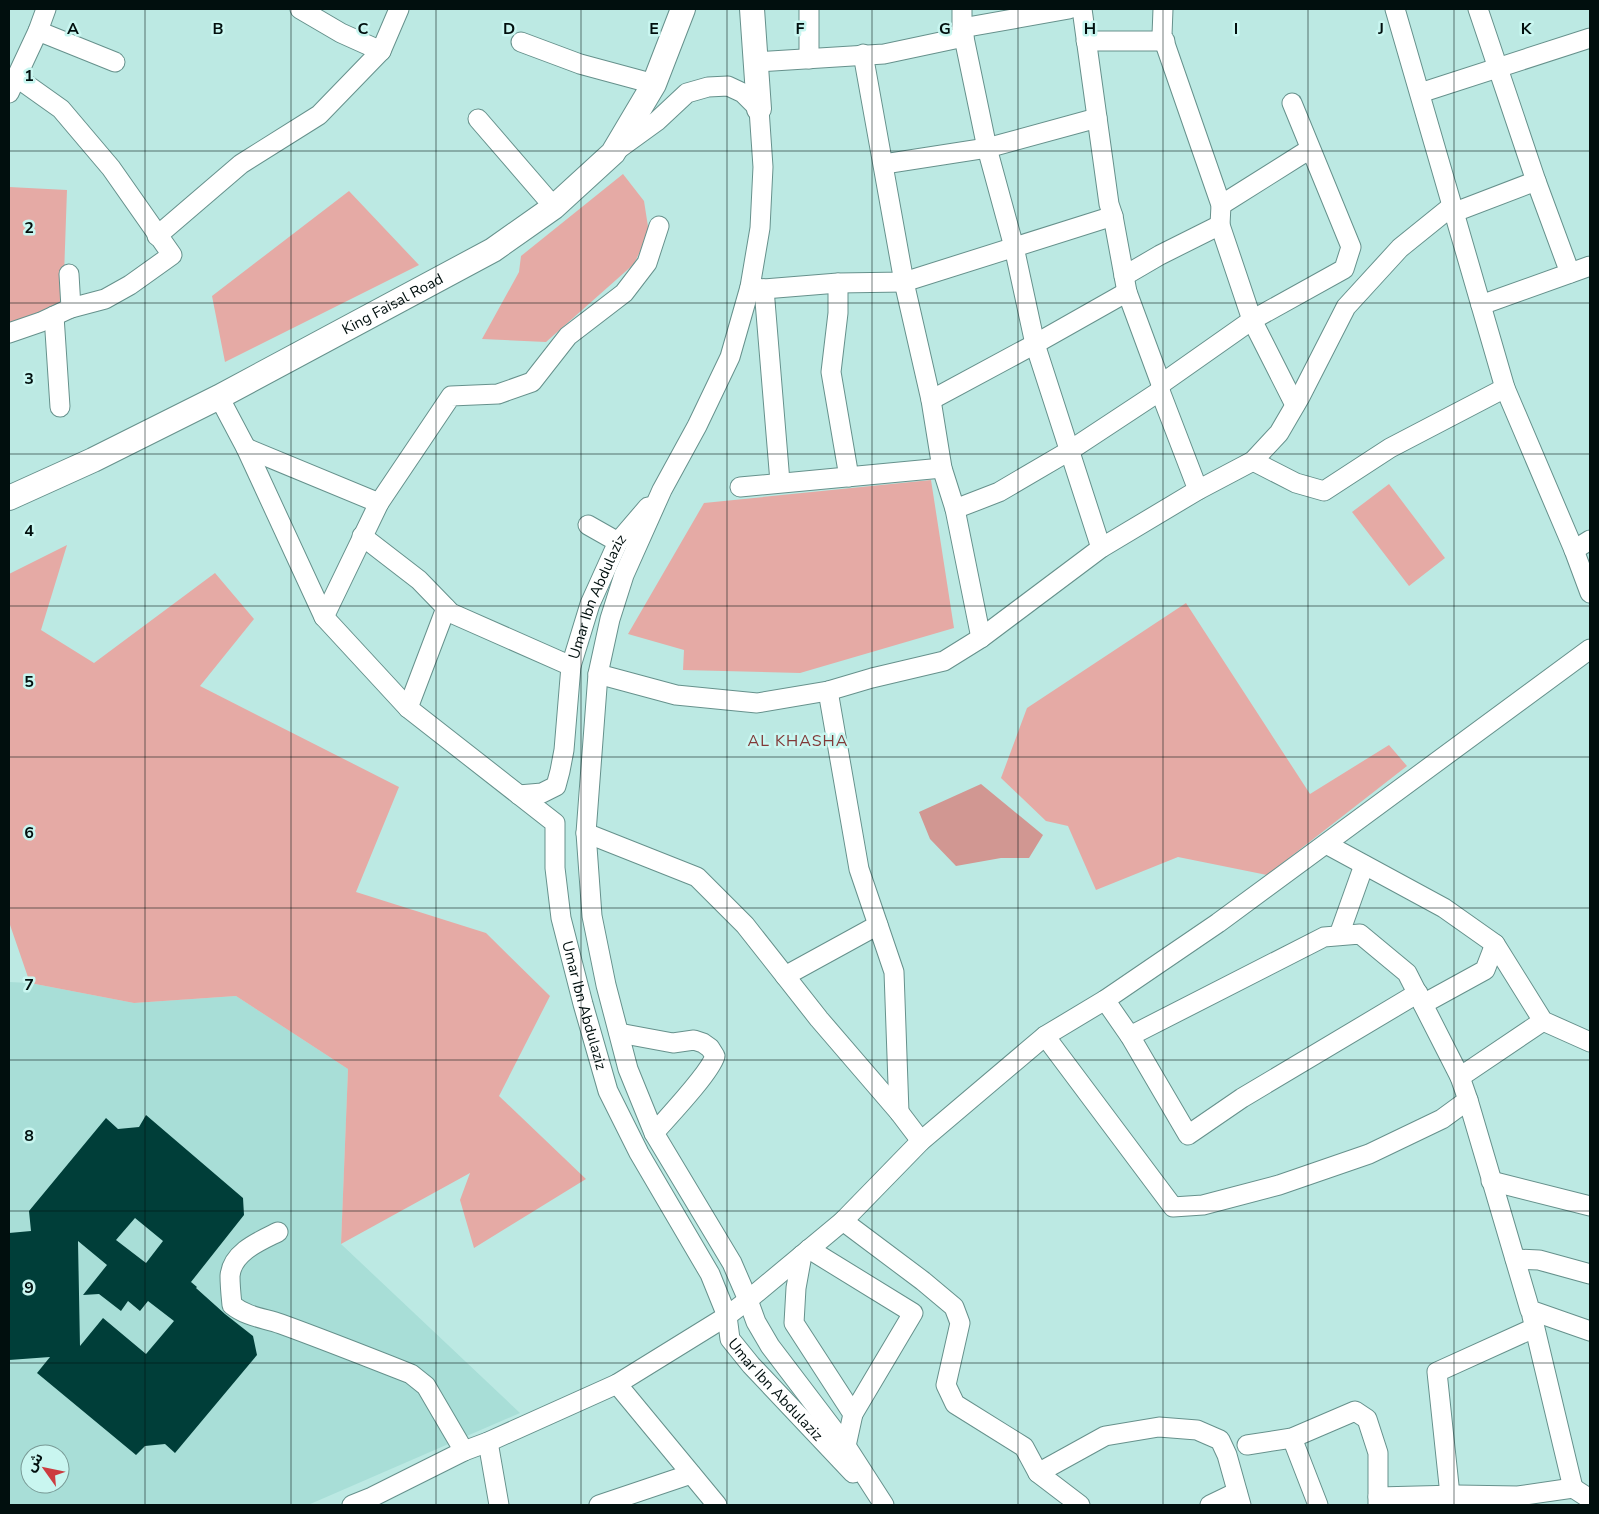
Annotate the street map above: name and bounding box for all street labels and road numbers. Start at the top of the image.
street label: King Faisal Road [339,269,447,339]
street label: Umar Ibn Abdulaziz [564,530,630,662]
street label: Umar Ibn Abdulaziz [557,939,611,1072]
street label: Umar Ibn Abdulaziz [723,1334,828,1445]

